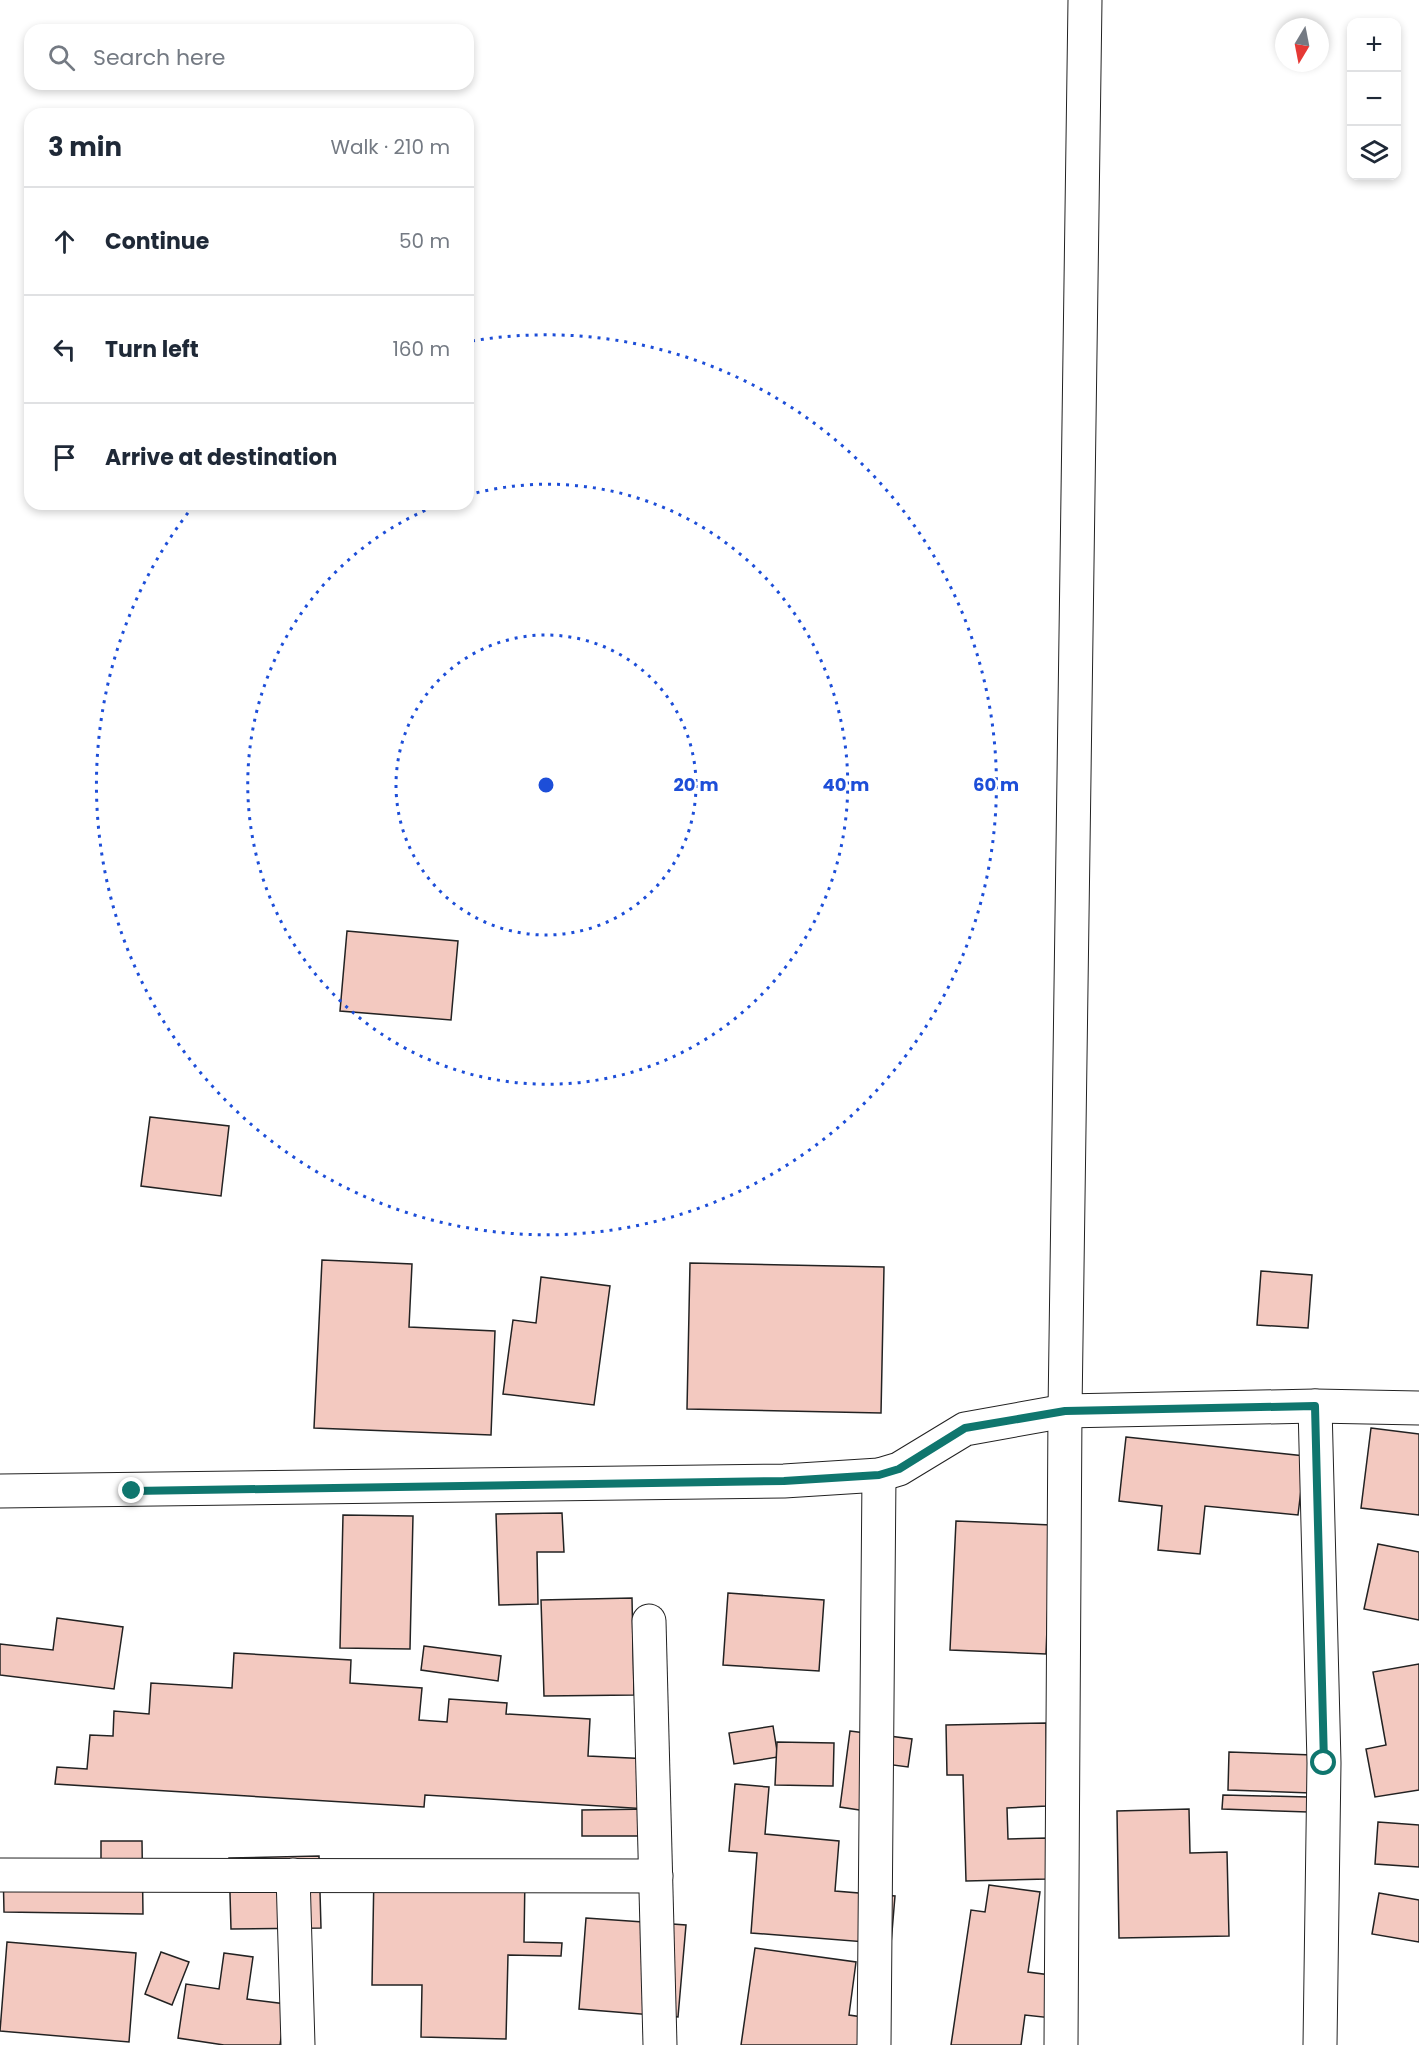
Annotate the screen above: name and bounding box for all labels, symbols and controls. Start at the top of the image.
north arrow [1275,18,1329,72]
map controls [1347,18,1401,180]
button: + [1347,18,1401,72]
search box [24,24,474,90]
icon: search [45,41,78,74]
text: Search here [93,42,226,73]
button: − [1347,72,1401,126]
button: layers [1347,126,1401,180]
text: 3 min [48,129,122,165]
text: Walk · 210 m [330,133,450,161]
icon: ahead [48,225,81,258]
text: Continue [105,226,209,257]
text: 50 m [399,227,450,255]
icon: left [48,333,81,366]
text: Turn left [105,334,199,365]
text: 160 m [392,335,450,363]
icon: arrive [48,441,81,474]
text: Arrive at destination [105,442,337,473]
text: 20 m [674,772,718,797]
text: 40 m [823,772,869,797]
text: 60 m [973,772,1019,797]
centre of rings [536,775,556,795]
route end [118,1477,144,1503]
route start [1310,1749,1336,1775]

